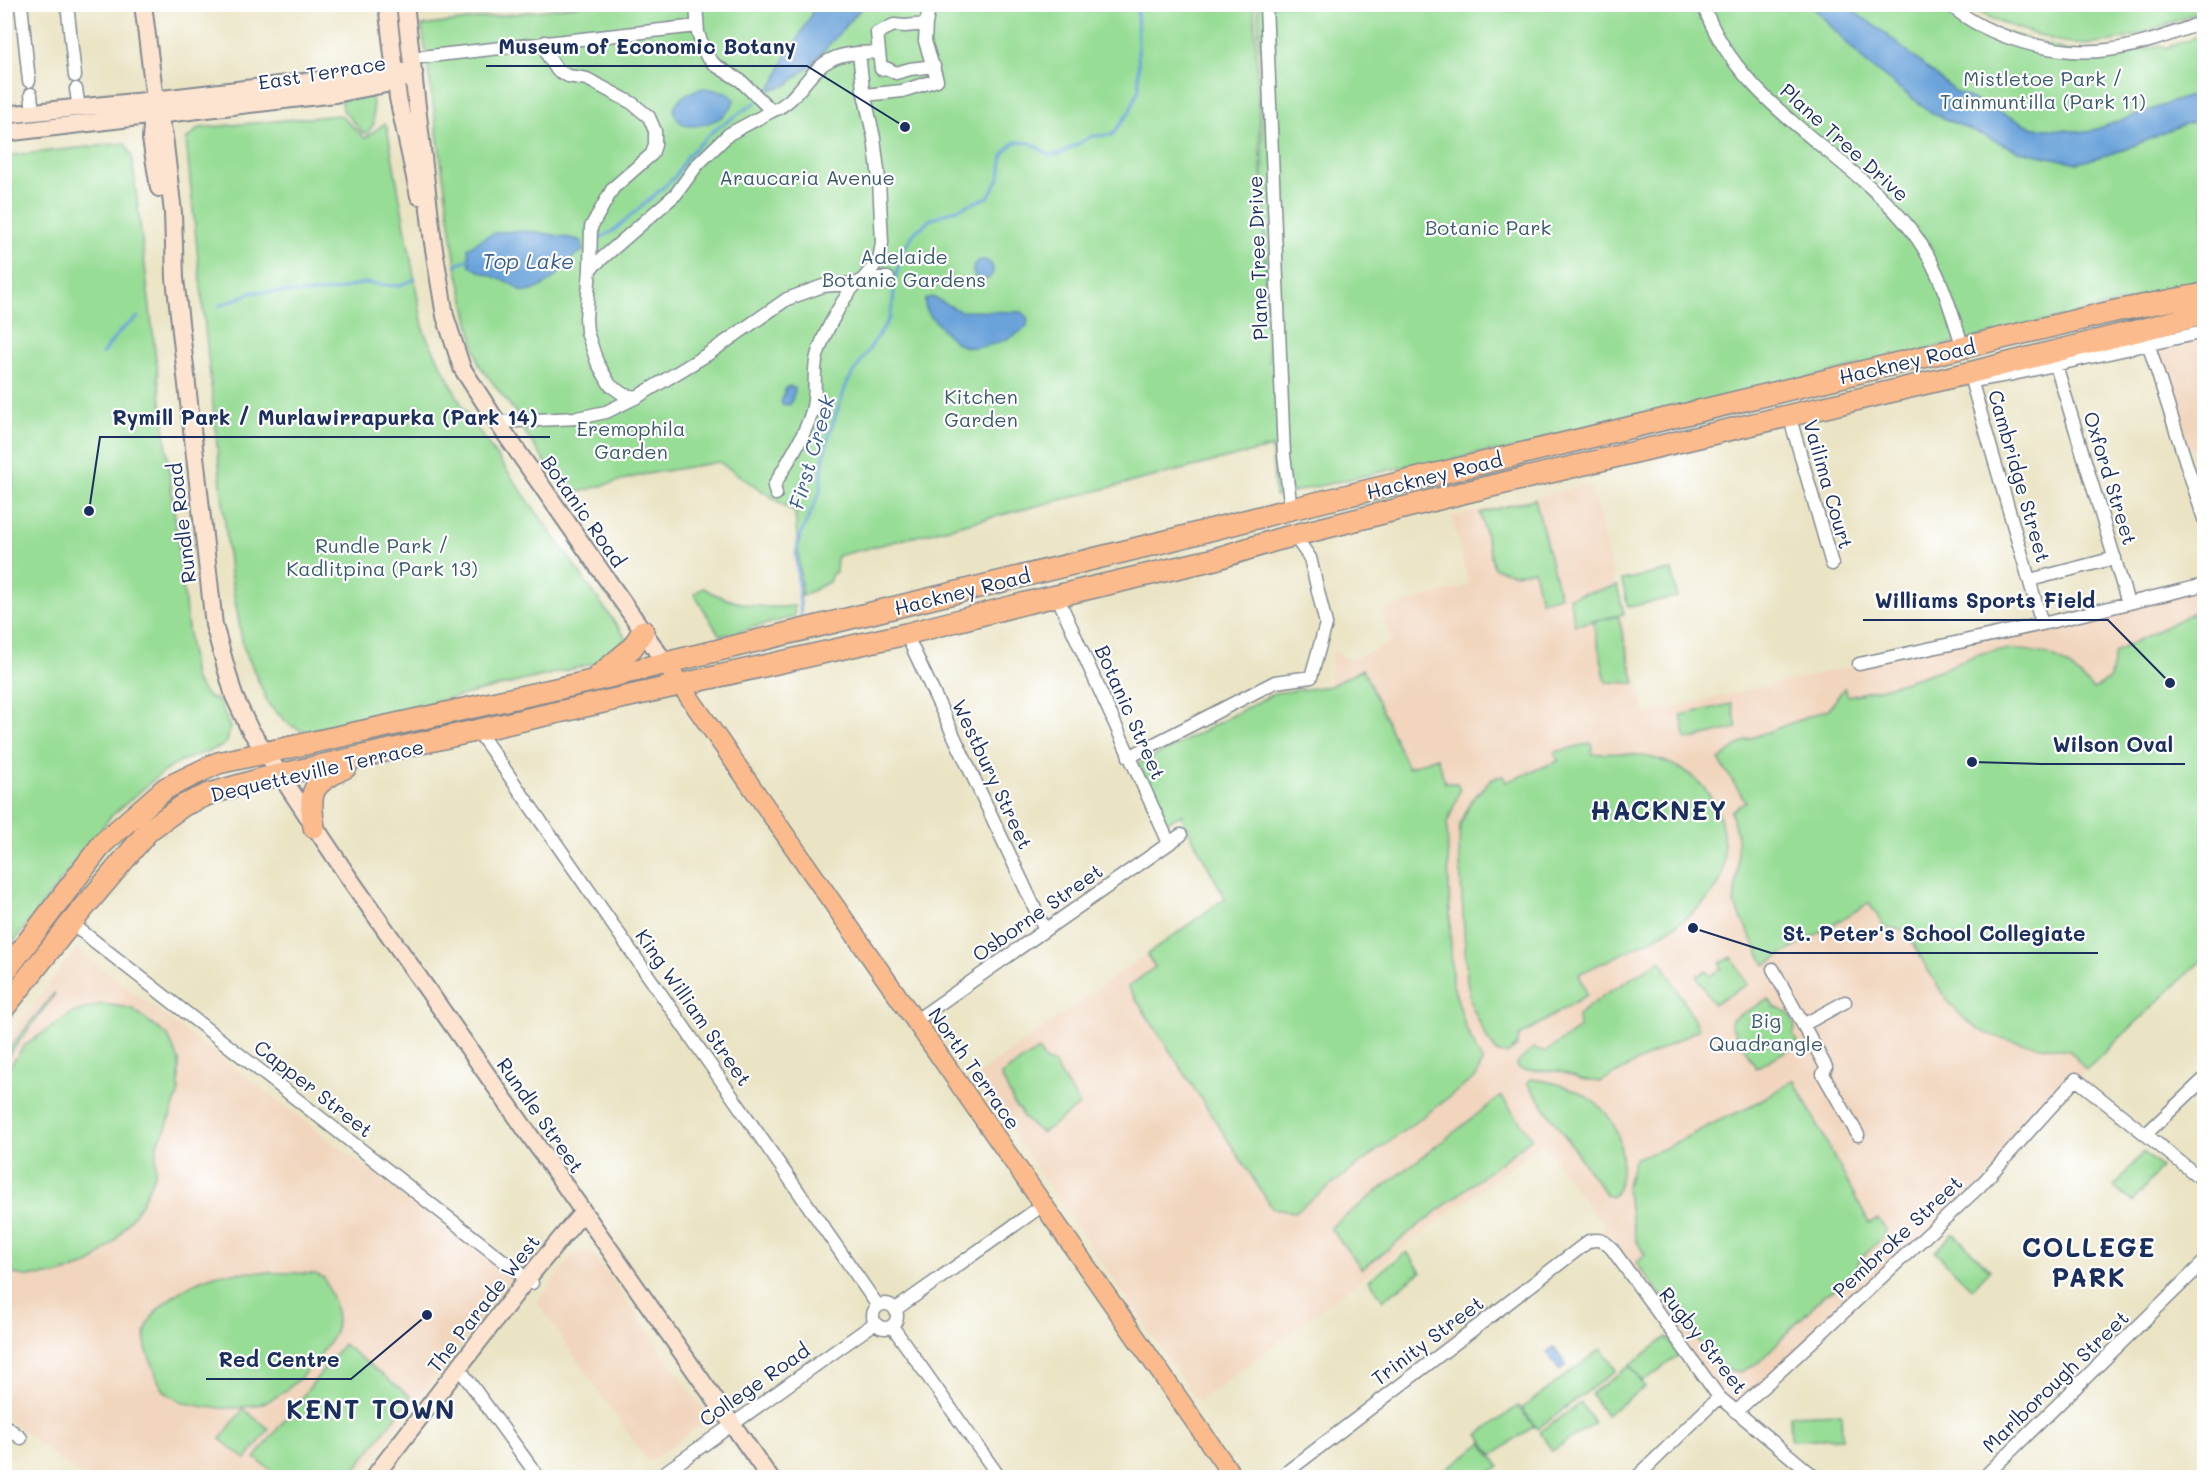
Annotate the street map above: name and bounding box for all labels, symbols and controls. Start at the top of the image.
callout: Museum of Economic Botany [486,27,807,66]
text: Museum of Economic Botany [498,32,796,60]
street label: East Terrace [256,49,388,95]
park label: Mistletoe Park / Tainmuntilla (Park 11) [1940,65,2146,114]
street label: Plane Tree Drive [1775,77,1915,207]
park label: Araucaria Avenue [719,164,895,190]
street label: Plane Tree Drive [1241,175,1273,341]
park label: Botanic Park [1425,214,1551,240]
park label: Adelaide Botanic Gardens [822,243,986,292]
water label: Top Lake [482,247,574,274]
street label: Hackney Road [1836,333,1978,389]
park label: Kitchen Garden [944,383,1018,432]
street label: Cambridge Street [1983,387,2057,565]
water label: First Creek [782,391,840,512]
callout: Rymill Park / Murlawirrapurka (Park 14) [100,398,550,437]
text: Rymill Park / Murlawirrapurka (Park 14) [112,403,538,431]
street label: Oxford Street [2078,408,2144,548]
park label: Eremophila Garden [577,415,685,464]
street label: Vailima Court [1798,416,1860,552]
street label: Hackney Road [1363,446,1505,504]
street label: Botanic Road [536,450,632,572]
street label: Rundle Road [161,461,201,585]
park label: Rundle Park / Kadlitpina (Park 13) [286,532,478,581]
street label: Hackney Road [891,562,1033,620]
callout: Williams Sports Field [1863,581,2108,620]
text: Williams Sports Field [1875,586,2095,613]
street label: Botanic Street [1090,641,1172,783]
street label: Westbury Street [947,695,1039,853]
callout: Wilson Oval [2041,725,2185,764]
text: Wilson Oval [2053,730,2173,757]
street label: Dequetteville Terrace [208,733,426,807]
district label: HACKNEY [1590,793,1728,827]
street label: Osborne Street [967,857,1107,967]
callout: St. Peter's School Collegiate [1771,914,2098,953]
text: St. Peter's School Collegiate [1782,919,2086,946]
street label: King William Street [630,924,758,1090]
street label: North Terrace [923,1002,1027,1134]
park label: Big Quadrangle [1709,1007,1823,1056]
street label: Capper Street [249,1033,379,1143]
street label: Rundle Street [492,1052,590,1178]
street label: Pembroke Street [1827,1169,1967,1303]
street label: The Parade West [421,1229,545,1377]
district label: COLLEGE PARK [2022,1230,2156,1294]
street label: Rugby Street [1654,1281,1754,1399]
street label: Trinity Street [1366,1289,1488,1391]
street label: Marlborough Street [1976,1304,2134,1458]
street label: College Road [694,1336,814,1432]
callout: Red Centre [206,1340,351,1379]
text: Red Centre [219,1345,339,1372]
district label: KENT TOWN [286,1392,456,1426]

